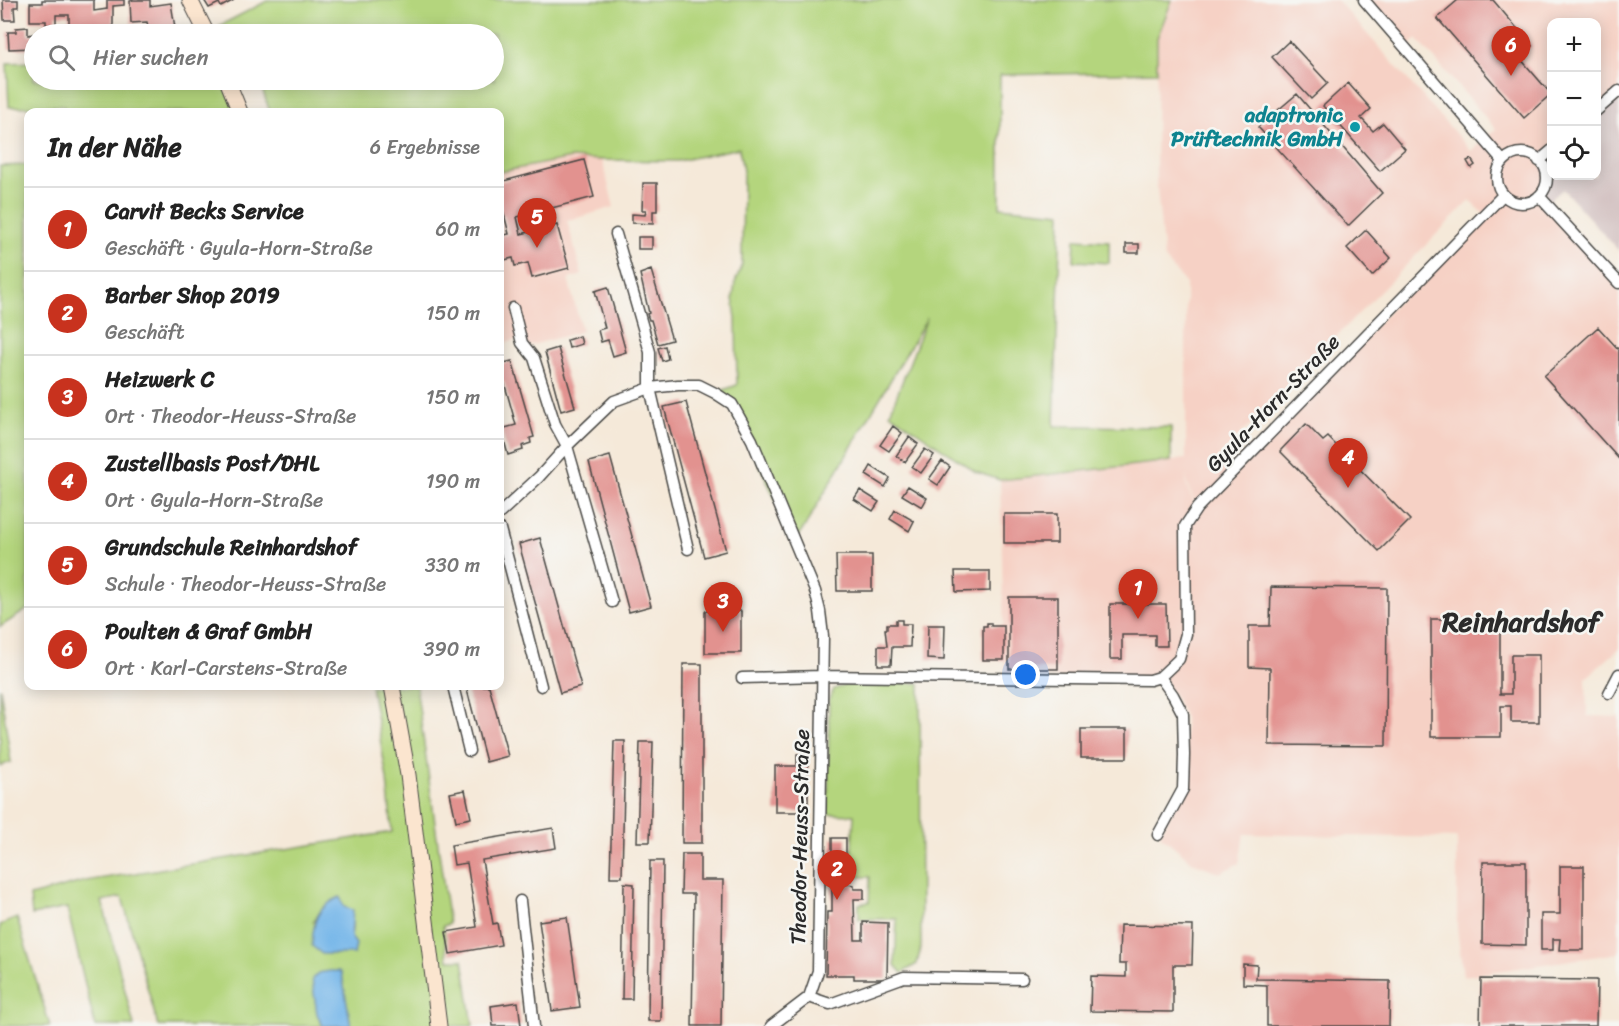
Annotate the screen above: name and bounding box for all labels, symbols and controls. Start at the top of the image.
map controls [1547,18,1601,180]
button: + [1547,18,1601,72]
search box [24,24,504,90]
pin: 6 [1492,26,1530,76]
text: Hier suchen [93,38,208,77]
icon: search [45,41,78,74]
button: − [1547,72,1601,126]
place label: adaptronic Prüftechnik GmbH [1171,96,1344,158]
marker: adaptronic Prüftechnik GmbH [1348,120,1362,134]
text: In der Nähe [48,124,182,170]
button: locate [1547,126,1601,180]
text: 6 Ergebnisse [370,130,480,165]
text: Carvit Becks Service [105,192,304,231]
pin: 5 [518,198,556,248]
text: 1 [63,212,72,247]
text: 60 m [435,212,480,247]
text: Geschäft · Gyula-Horn-Straße [105,231,373,266]
text: Barber Shop 2019 [105,276,280,315]
text: 2 [62,296,73,331]
text: 150 m [426,296,480,331]
text: Geschäft [105,315,184,350]
street label: Gyula-Horn-Straße [1196,324,1350,481]
text: Heizwerk C [105,360,214,399]
text: 3 [62,380,73,415]
text: 150 m [426,380,480,415]
text: Ort · Theodor-Heuss-Straße [105,399,356,434]
pin: 4 [1328,438,1368,488]
text: Zustellbasis Post/DHL [105,444,319,483]
text: 4 [61,464,74,499]
text: 190 m [426,464,480,499]
text: Ort · Gyula-Horn-Straße [105,483,323,518]
text: Grundschule Reinhardshof [105,528,357,567]
text: 5 [61,548,74,583]
text: 330 m [425,548,480,583]
text: Schule · Theodor-Heuss-Straße [105,567,386,602]
pin: 1 [1118,570,1158,619]
pin: 3 [704,582,742,632]
district label: Reinhardshof [1441,598,1604,646]
text: Poulten & Graf GmbH [105,612,312,651]
text: 6 [62,632,73,667]
text: 390 m [424,632,480,667]
text: Ort · Karl-Carstens-Straße [105,651,347,686]
your location [1011,660,1040,689]
street label: Theodor-Heuss-Straße [779,728,821,945]
pin: 2 [818,850,856,900]

